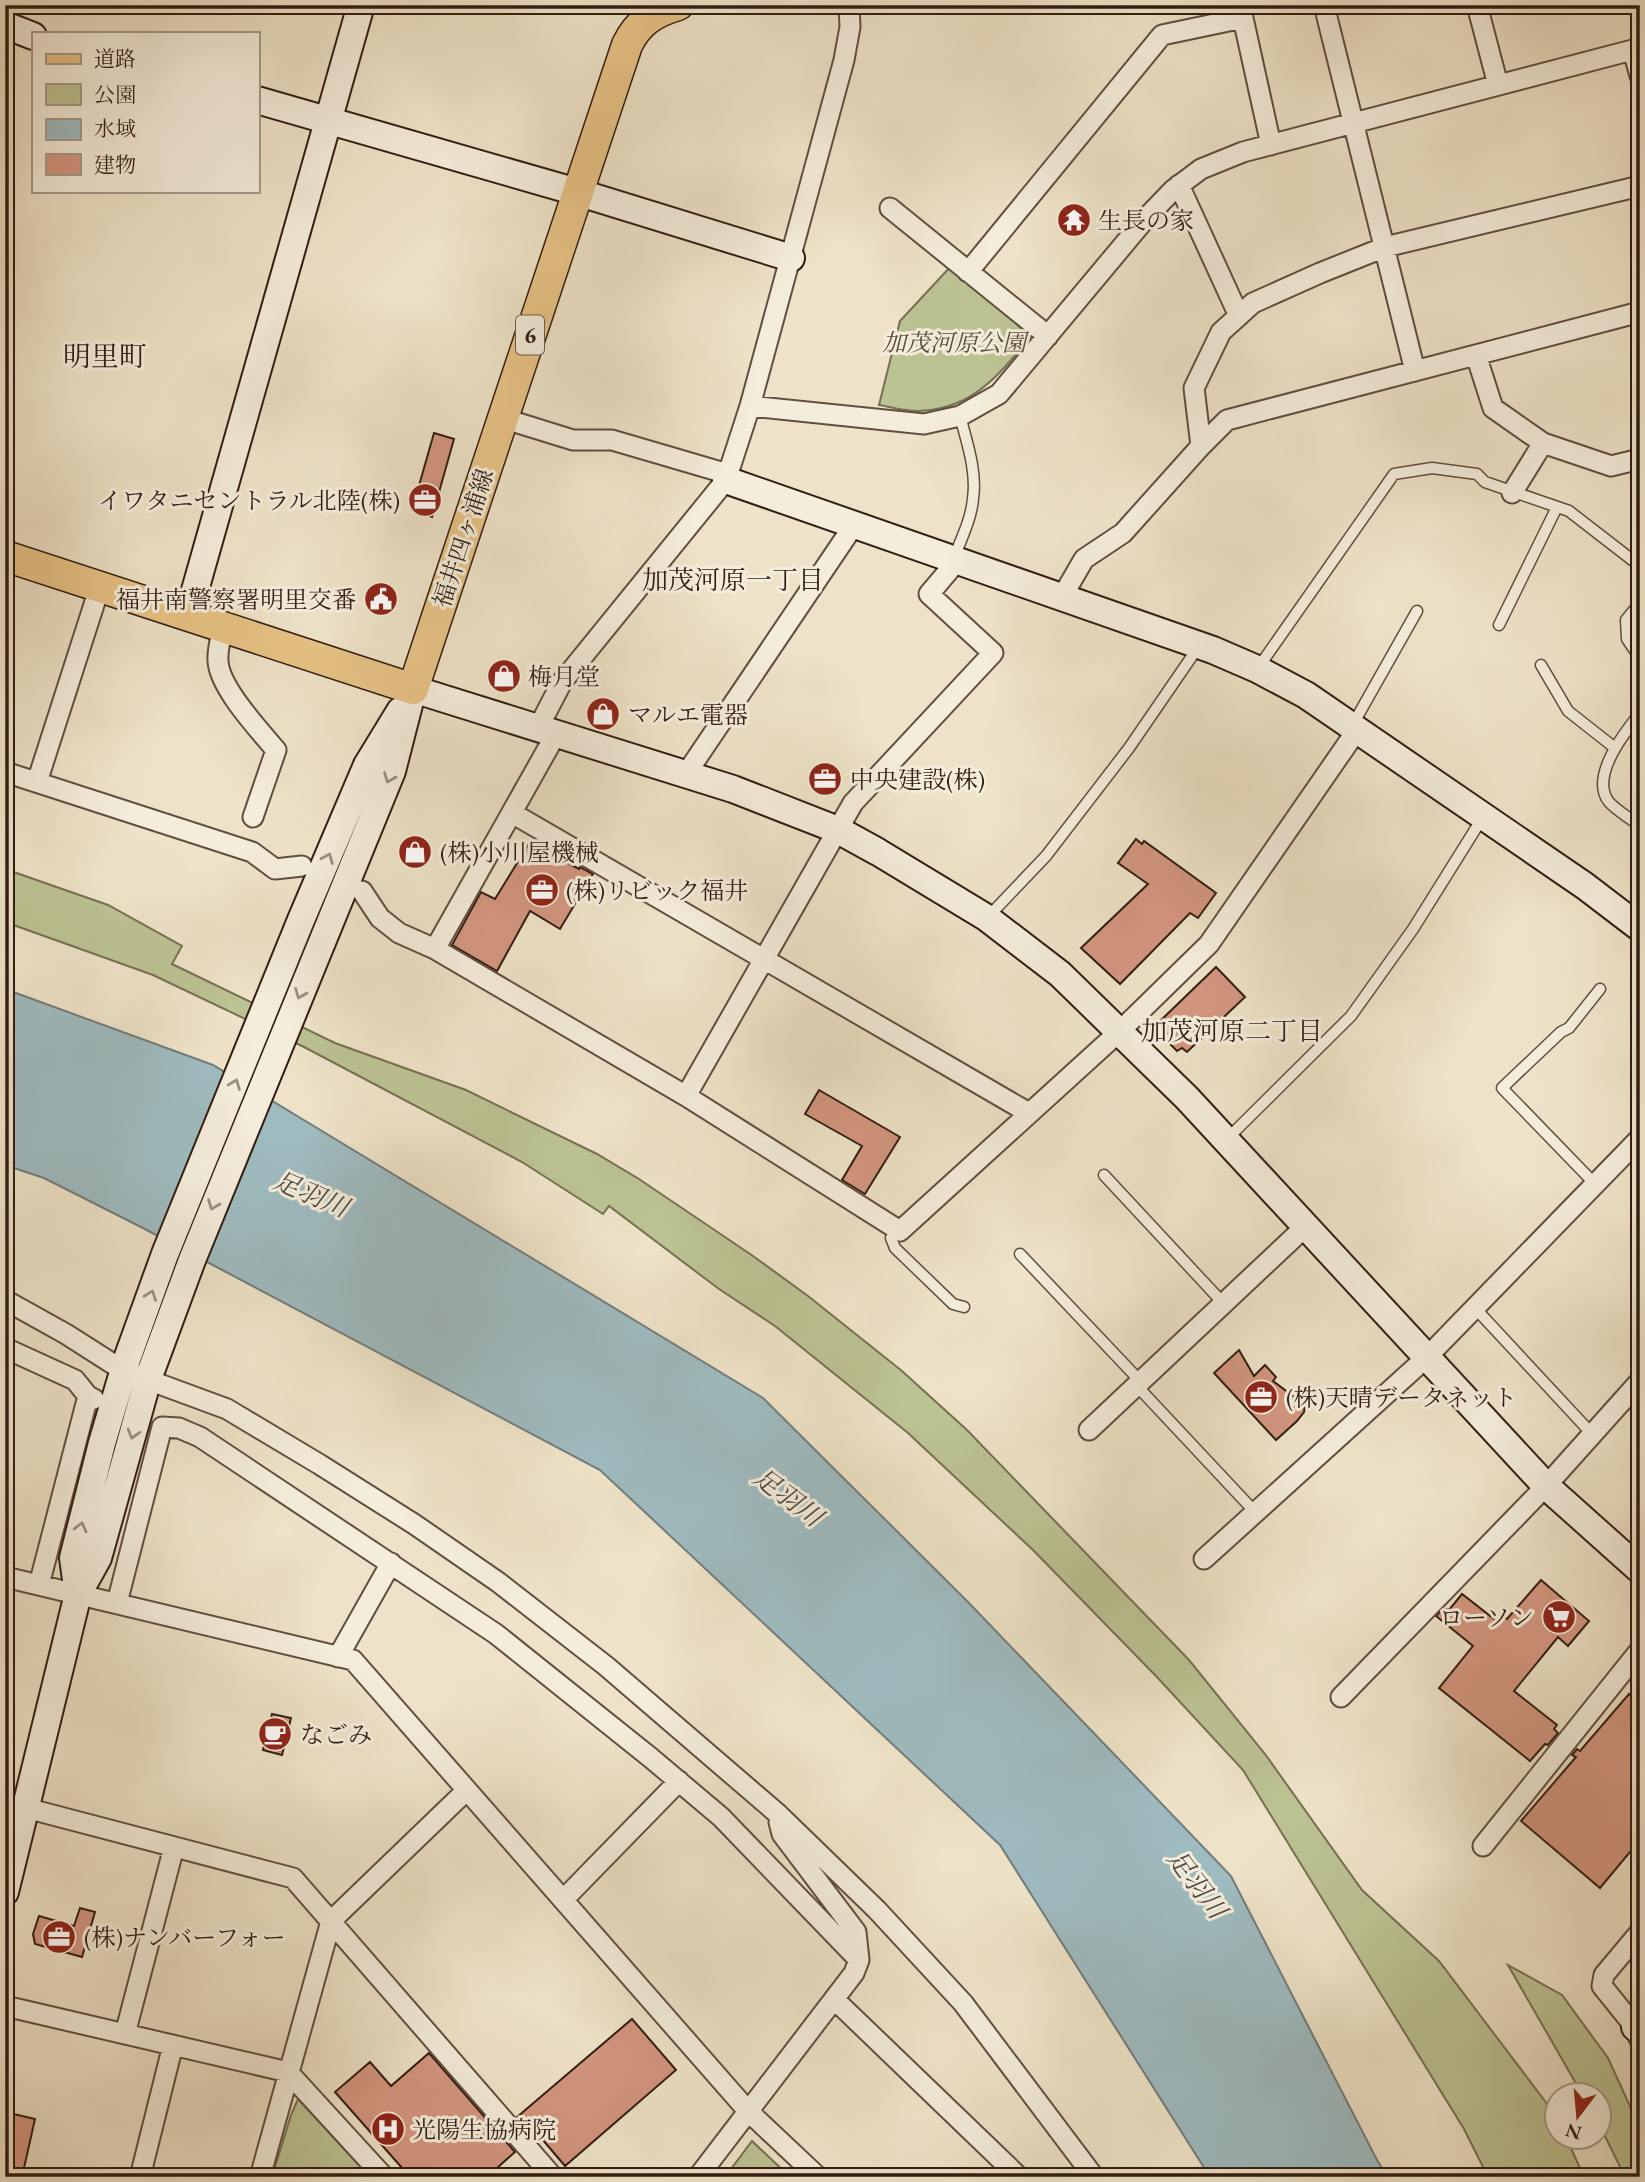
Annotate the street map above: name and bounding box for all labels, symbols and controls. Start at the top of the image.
legend [32,32,259,192]
text: 道路 [94,45,136,72]
text: 公園 [94,81,136,108]
text: 水域 [94,115,136,142]
text: 建物 [94,151,136,178]
temple icon: 生長の家 [1055,201,1093,239]
place label: 生長の家 [1098,205,1194,236]
road number: 6 [516,316,544,354]
park label: 加茂河原公園 [882,327,1030,358]
district label: 明里町 [63,338,147,374]
street label: 福井四ヶ浦線 [426,465,500,611]
office icon: イワタニセントラル北陸(株) [406,481,444,519]
place label: イワタニセントラル北陸(株) [98,485,400,516]
district label: 加茂河原一丁目 [642,563,824,597]
public building icon: 福井南警察署明里交番 [362,580,400,618]
place label: 福井南警察署明里交番 [116,584,356,615]
shop icon: 梅月堂 [485,657,523,695]
place label: 梅月堂 [528,661,600,692]
shop icon: マルエ電器 [584,695,622,733]
place label: マルエ電器 [628,699,748,730]
office icon: 中央建設(株) [806,760,844,798]
place label: 中央建設(株) [850,764,985,795]
one-way arrow [384,771,398,783]
shop icon: (株)小川屋機械 [396,833,434,871]
place label: (株)小川屋機械 [440,837,599,868]
one-way arrow [319,852,333,864]
office icon: (株)リビック福井 [523,871,561,909]
place label: (株)リビック福井 [566,875,748,906]
one-way arrow [295,988,309,1000]
district label: 加茂河原二丁目 [1141,1014,1323,1048]
one-way arrow [226,1079,240,1091]
water label: 足羽川 [268,1163,356,1226]
one-way arrow [208,1198,222,1210]
one-way arrow [142,1290,156,1302]
office icon: (株)天晴データネット [1242,1378,1280,1416]
place label: (株)天晴データネット [1286,1382,1517,1413]
one-way arrow [126,1428,141,1440]
water label: 足羽川 [747,1460,832,1536]
one-way arrow [73,1521,87,1533]
supermarket icon: ローソン [1540,1598,1578,1636]
place label: ローソン [1439,1602,1534,1633]
cafe icon: なごみ [256,1715,294,1753]
place label: なごみ [300,1719,372,1750]
water label: 足羽川 [1160,1843,1236,1928]
office icon: (株)ナンバーフォー [40,1918,78,1956]
place label: (株)ナンバーフォー [84,1922,286,1953]
north arrow [1544,2080,1614,2150]
hospital icon: 光陽生協病院 [369,2110,407,2148]
place label: 光陽生協病院 [412,2114,556,2145]
text: N [1562,2118,1584,2146]

